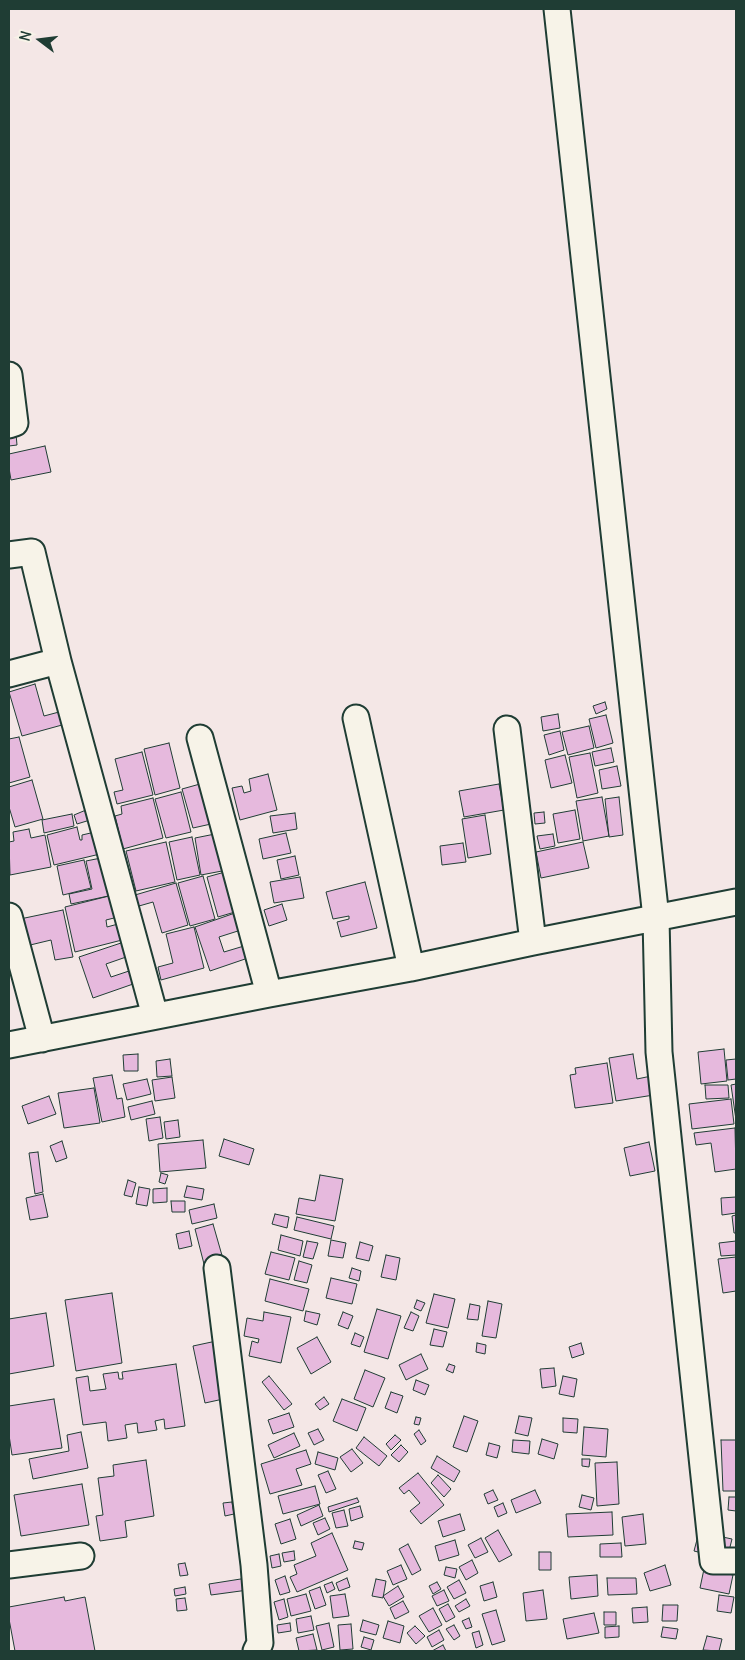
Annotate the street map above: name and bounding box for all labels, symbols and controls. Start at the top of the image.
north arrow [15,15,65,65]
text: N [16,29,35,43]

